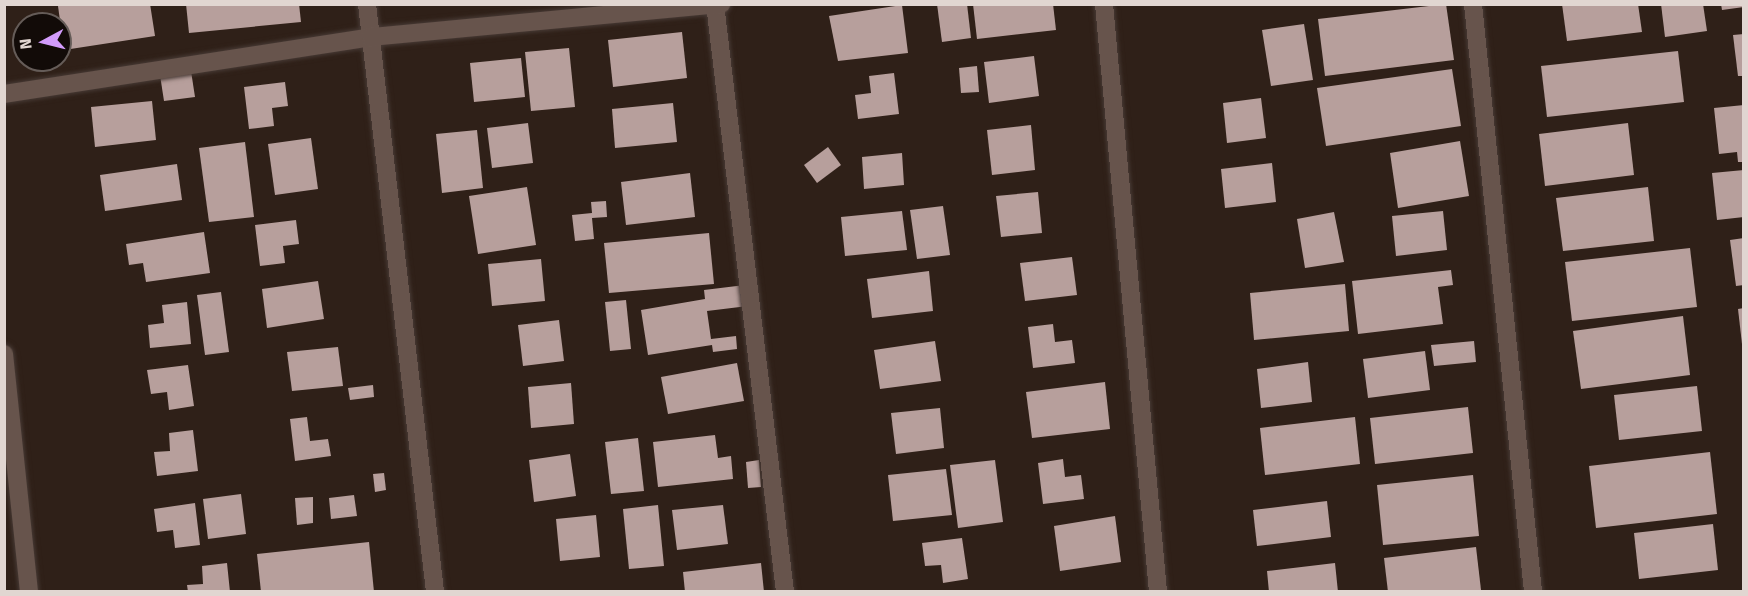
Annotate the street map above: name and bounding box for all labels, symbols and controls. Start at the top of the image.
north arrow [12,12,72,72]
text: N [16,38,36,50]

